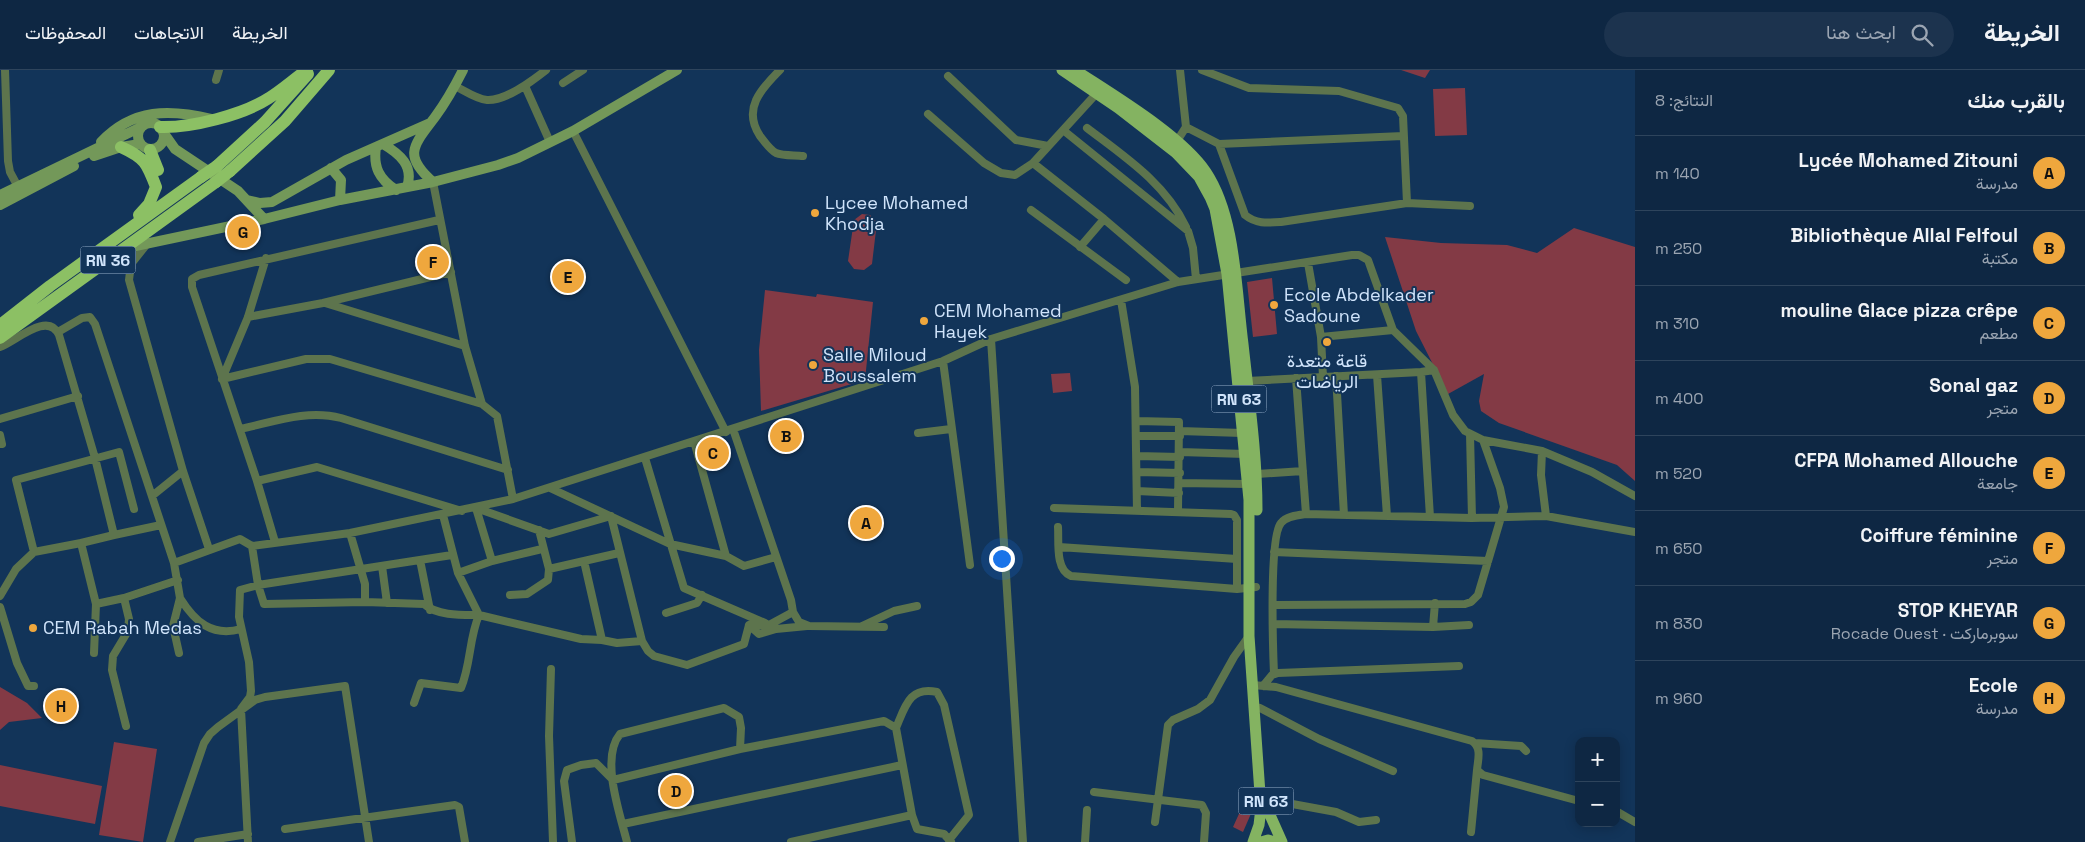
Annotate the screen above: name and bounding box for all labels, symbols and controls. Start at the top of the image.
search box [1604,12,1954,57]
text: الخريطة [1984,17,2060,48]
text: ابحث هنا [1826,20,1896,45]
text: المحفوظات [25,21,106,44]
text: الاتجاهات [134,21,204,44]
text: الخريطة [232,21,288,44]
icon: search [1908,21,1936,49]
text: بالقرب منك [1967,87,2065,114]
text: النتائج: 8 [1655,90,1713,111]
text: Lycée Mohamed Zitouni [1798,148,2018,173]
text: 140 m [1655,163,1700,184]
text: A [2044,163,2054,184]
text: مدرسة [1976,173,2018,194]
place label: Lycee Mohamed Khodja [825,191,968,235]
marker: Lycee Mohamed Khodja [809,207,821,219]
pin: G [227,213,259,251]
text: Bibliothèque Allal Felfoul [1791,223,2018,248]
text: 250 m [1655,238,1702,259]
text: B [2044,238,2054,259]
pin: F [417,243,449,281]
road number: RN 36 [80,246,136,274]
text: مكتبة [1982,248,2018,269]
pin: E [552,258,584,296]
place label: Ecole Abdelkader Sadoune [1284,283,1434,327]
text: mouline Glace pizza crêpe [1780,298,2018,323]
place label: CEM Mohamed Hayek [934,299,1062,343]
marker: Ecole Abdelkader Sadoune [1268,299,1280,311]
text: 310 m [1655,313,1699,334]
text: C [2044,313,2054,334]
marker: CEM Mohamed Hayek [918,315,930,327]
text: مطعم [1979,323,2018,344]
marker: قاعة متعدة الرياضات [1321,336,1333,348]
place label: Salle Miloud Boussalem [823,343,927,387]
place label: قاعة متعدة الرياضات [1287,349,1367,393]
marker: Salle Miloud Boussalem [807,359,819,371]
text: Sonal gaz [1929,373,2018,398]
road number: RN 63 [1212,386,1266,412]
text: 400 m [1655,388,1703,409]
text: D [2044,388,2054,409]
text: متجر [1987,398,2018,419]
pin: B [770,417,802,455]
pin: C [697,434,729,472]
text: CFPA Mohamed Allouche [1794,448,2018,473]
text: 520 m [1655,463,1702,484]
text: E [2045,463,2053,484]
text: جامعة [1977,473,2018,494]
pin: A [850,504,882,542]
text: Coiffure féminine [1860,523,2018,548]
text: 650 m [1655,538,1703,559]
text: F [2045,538,2053,559]
your location [989,546,1015,572]
text: متجر [1987,548,2018,569]
text: STOP KHEYAR [1898,598,2018,623]
text: 830 m [1655,613,1703,634]
text: G [2044,613,2054,634]
place label: CEM Rabah Medas [43,616,202,639]
marker: CEM Rabah Medas [27,622,39,634]
text: سوبرماركت · Rocade Ouest [1831,623,2018,644]
text: Ecole [1969,673,2018,698]
pin: H [45,687,77,725]
text: 960 m [1655,688,1703,709]
text: H [2044,688,2054,709]
text: مدرسة [1976,698,2018,719]
map controls [1575,737,1620,827]
button: + [1575,737,1620,782]
pin: D [660,772,692,810]
button: − [1575,782,1620,827]
road number: RN 63 [1238,788,1294,814]

